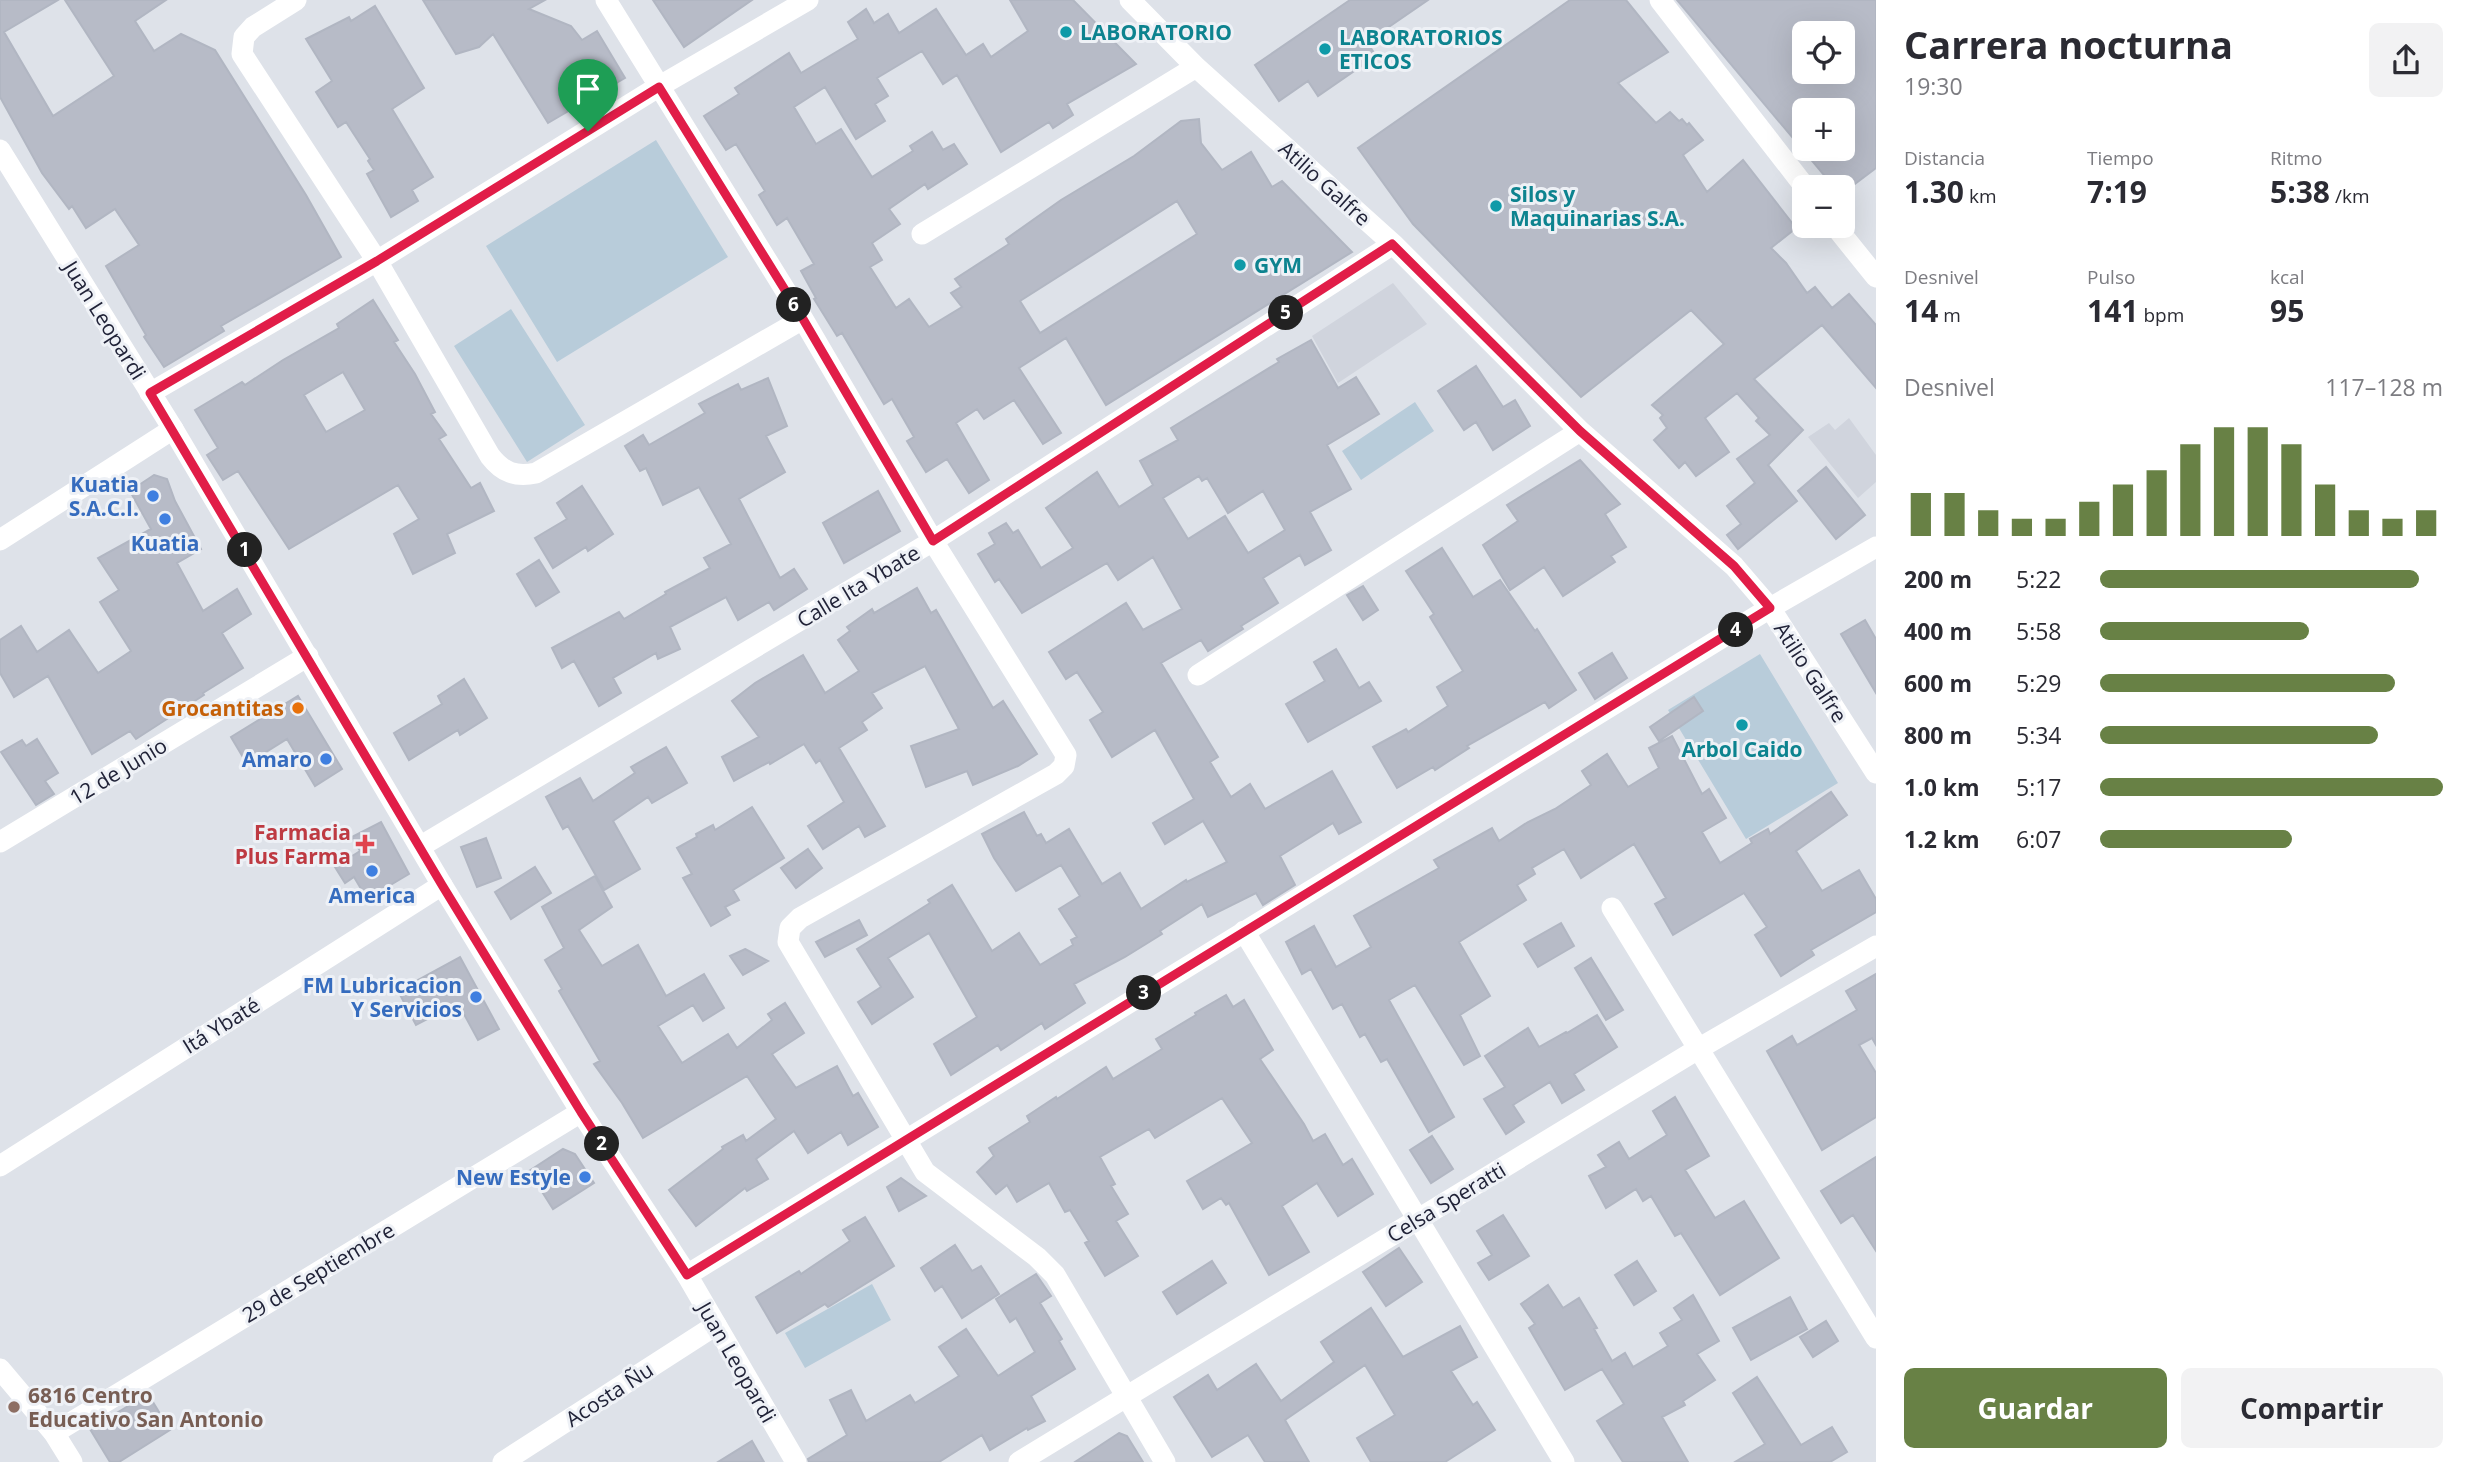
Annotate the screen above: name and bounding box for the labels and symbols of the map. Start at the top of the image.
place label: LABORATORIO [1080,18,1232,46]
place label: LABORATORIOS ETICOS [1339,23,1503,75]
marker: LABORATORIO [1058,24,1074,40]
marker: LABORATORIOS ETICOS [1317,41,1333,57]
pin [558,59,618,131]
street label: Atilio Galfre [1273,134,1377,232]
place label: Silos y Maquinarias S.A. [1510,180,1685,232]
marker: Silos y Maquinarias S.A. [1488,198,1504,214]
place label: GYM [1254,251,1302,279]
street label: Juan Leopardi [56,254,153,385]
marker: GYM [1232,257,1248,273]
pin: 6 [776,288,812,322]
pin: 5 [1268,296,1304,330]
place label: Kuatia S.A.C.I. [69,470,139,522]
marker: Kuatia S.A.C.I. [145,488,161,504]
marker: Kuatia [157,511,173,527]
place label: Kuatia [131,529,199,557]
pin: 1 [228,532,262,568]
street label: Calle Ita Ybate [791,538,925,634]
pin: 4 [1718,612,1754,648]
street label: Atilio Galfre [1768,616,1854,728]
place label: Grocantitas [161,694,284,722]
marker: Grocantitas [290,700,306,716]
marker: Arbol Caido [1734,717,1750,733]
street label: 12 de Junio [64,731,172,811]
place label: Arbol Caido [1682,735,1802,763]
place label: Amaro [242,745,312,773]
marker: Amaro [318,751,334,767]
place label: Farmacia Plus Farma [235,818,351,870]
marker: Farmacia Plus Farma [357,836,373,852]
marker: America [364,863,380,879]
place label: America [329,881,415,909]
place label: FM Lubricacion Y Servicios [303,971,462,1023]
pin: 3 [1126,976,1162,1010]
marker: FM Lubricacion Y Servicios [468,989,484,1005]
street label: Itá Ybaté [177,990,265,1060]
pin: 2 [584,1126,620,1162]
street label: Celsa Speratti [1381,1155,1511,1249]
place label: New Estyle [456,1163,571,1191]
marker: New Estyle [577,1169,593,1185]
street label: 29 de Septiembre [237,1215,399,1329]
street label: Juan Leopardi [690,1295,783,1428]
street label: Acosta Ñu [560,1355,658,1433]
place label: 6816 Centro Educativo San Antonio [28,1381,263,1433]
marker: 6816 Centro Educativo San Antonio [6,1399,22,1415]

